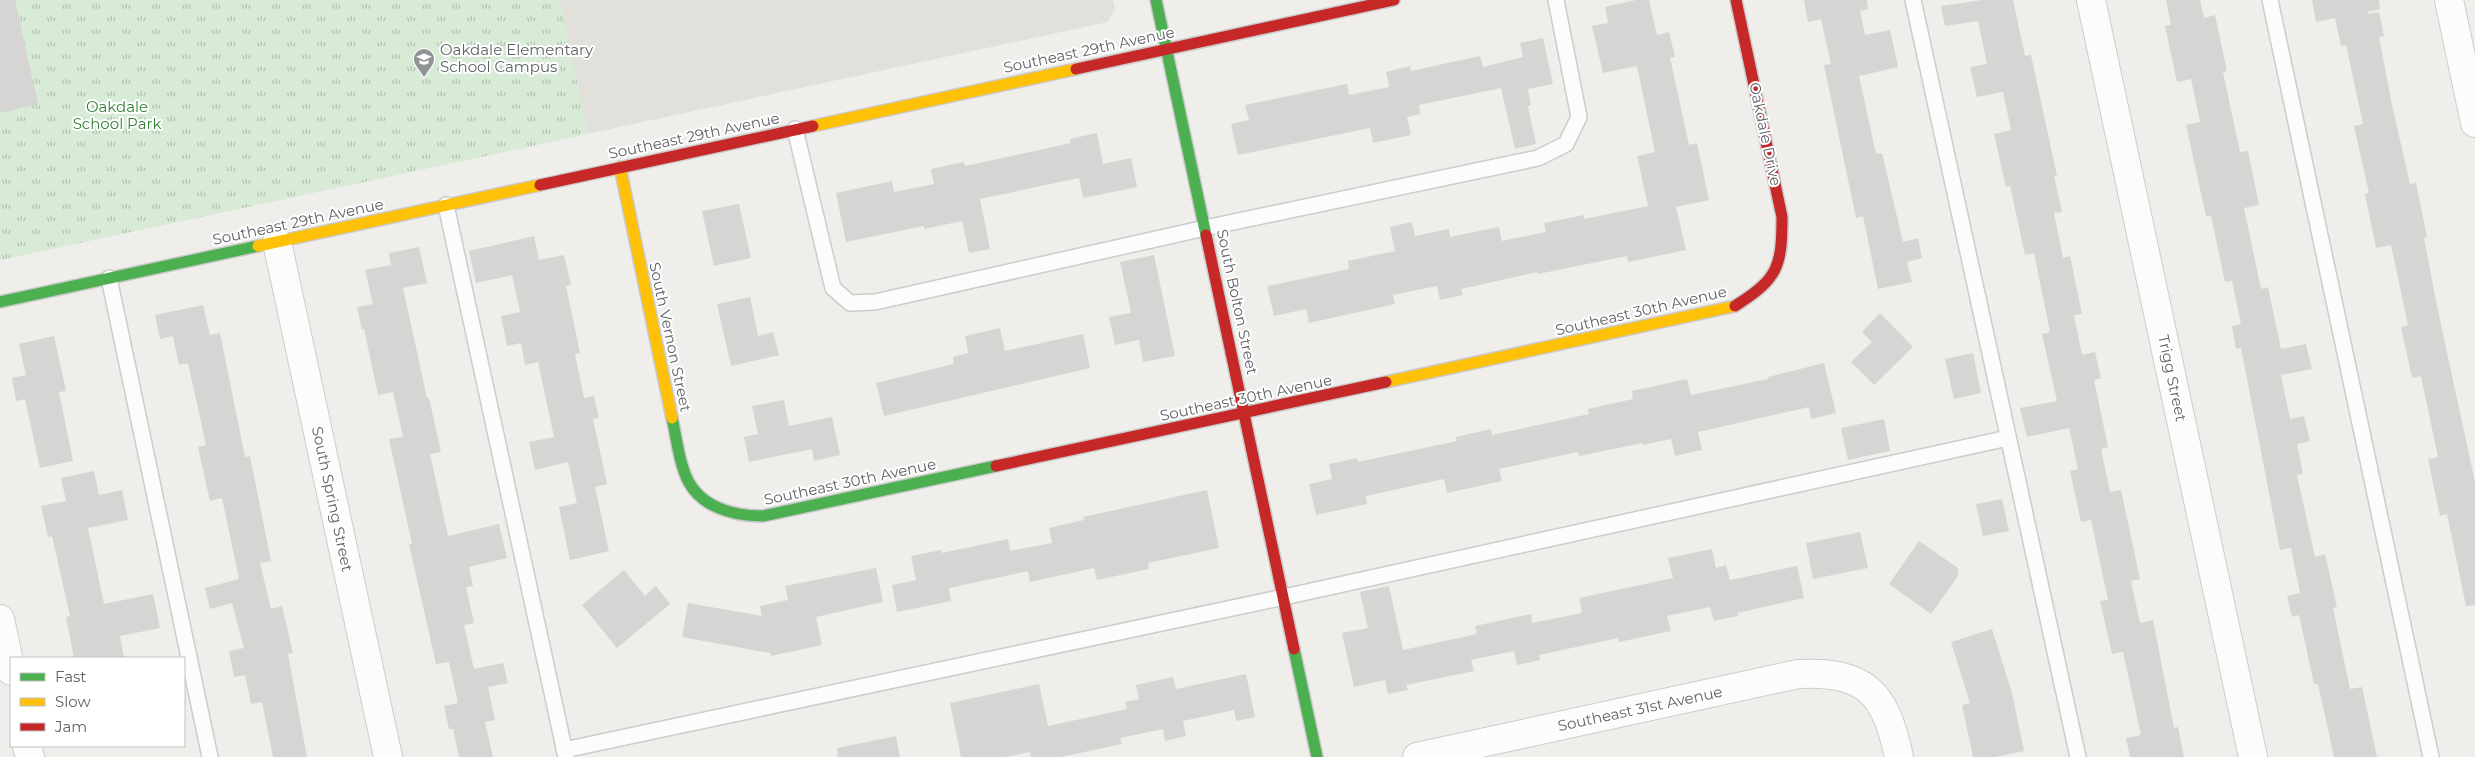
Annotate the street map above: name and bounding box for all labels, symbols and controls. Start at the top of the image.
street label: Southeast 29th Avenue [1002,22,1176,77]
place label: Oakdale Elementary School Campus [440,40,594,76]
school or university icon: Oakdale Elementary School Campus [412,47,436,78]
street label: Oakdale Drive [1745,80,1786,187]
park label: Oakdale School Park [73,97,161,133]
street label: Southeast 29th Avenue [607,108,781,163]
street label: Southeast 29th Avenue [211,194,385,249]
street label: South Bolton Street [1213,227,1262,376]
street label: South Vernon Street [645,260,696,413]
street label: Southeast 30th Avenue [1553,282,1728,339]
street label: Trigg Street [2154,333,2191,423]
street label: Southeast 30th Avenue [1158,370,1334,425]
street label: South Spring Street [308,425,357,573]
street label: Southeast 30th Avenue [762,454,938,509]
legend [10,657,185,747]
text: Fast [55,667,86,686]
street label: Southeast 31st Avenue [1556,682,1724,735]
text: Slow [55,692,91,711]
text: Jam [54,717,87,736]

